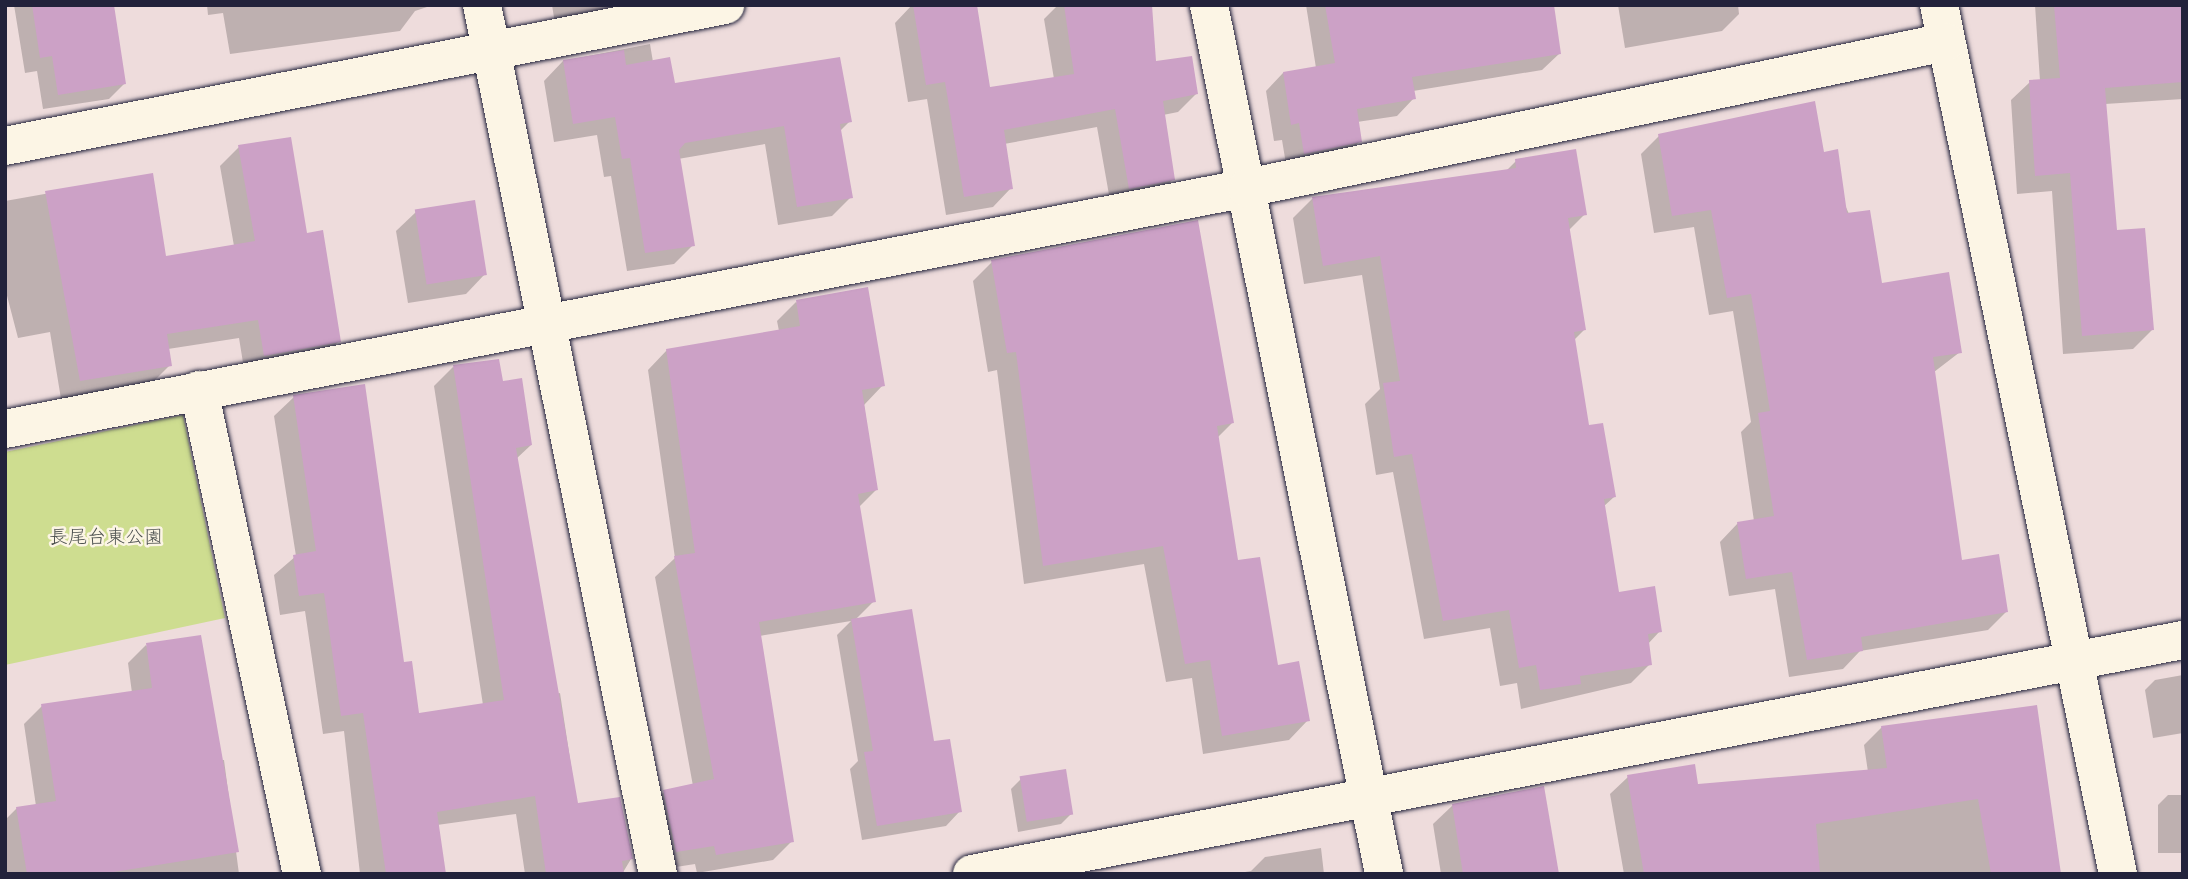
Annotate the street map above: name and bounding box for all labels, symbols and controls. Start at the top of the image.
park label: 長尾台東公園 [49,527,163,549]

